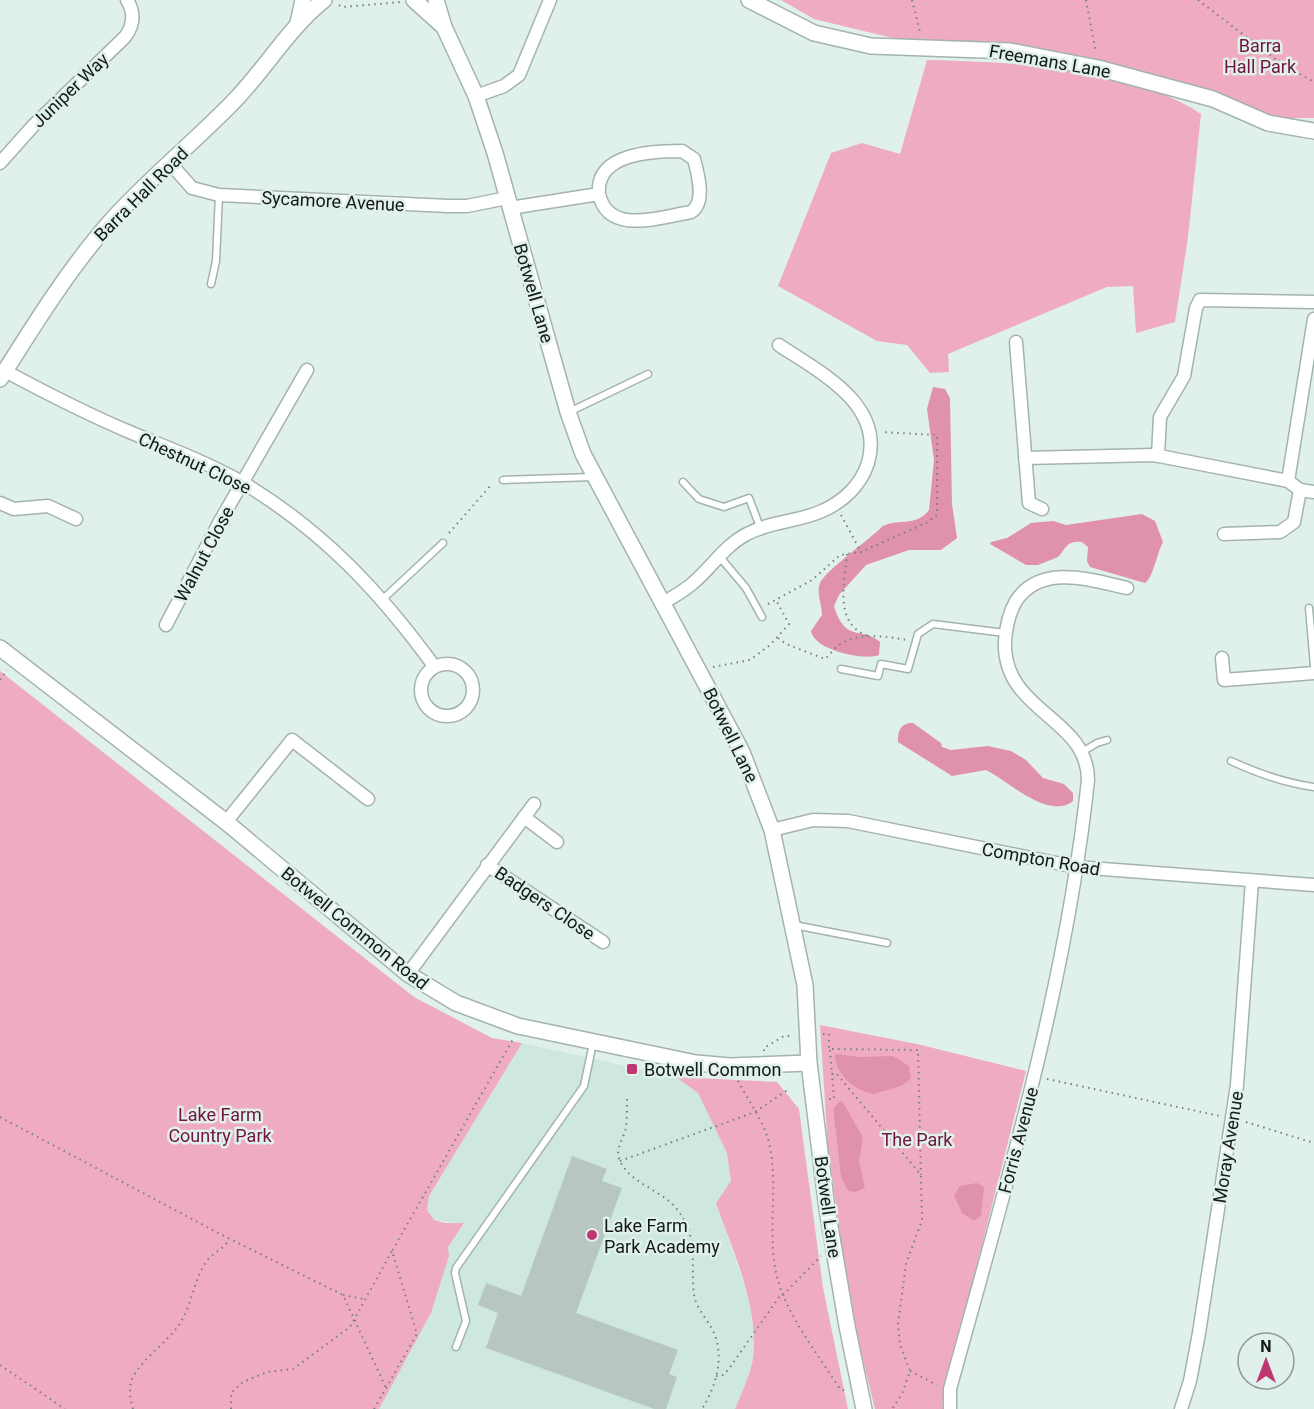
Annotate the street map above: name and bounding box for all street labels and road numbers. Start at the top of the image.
street label: Freemans Lane [988,40,1112,82]
street label: Juniper Way [27,48,113,132]
street label: Barra Hall Road [90,143,192,245]
street label: Sycamore Avenue [261,187,405,215]
street label: Botwell Lane [510,241,558,345]
street label: Chestnut Close [135,428,255,498]
street label: Walnut Close [170,503,238,605]
street label: Botwell Lane [699,684,763,786]
street label: Compton Road [980,838,1102,880]
street label: Botwell Common Road [277,862,433,994]
street label: Badgers Close [491,862,599,944]
street label: Forris Avenue [994,1085,1042,1195]
street label: Moray Avenue [1209,1089,1247,1205]
street label: Botwell Lane [810,1155,846,1259]

